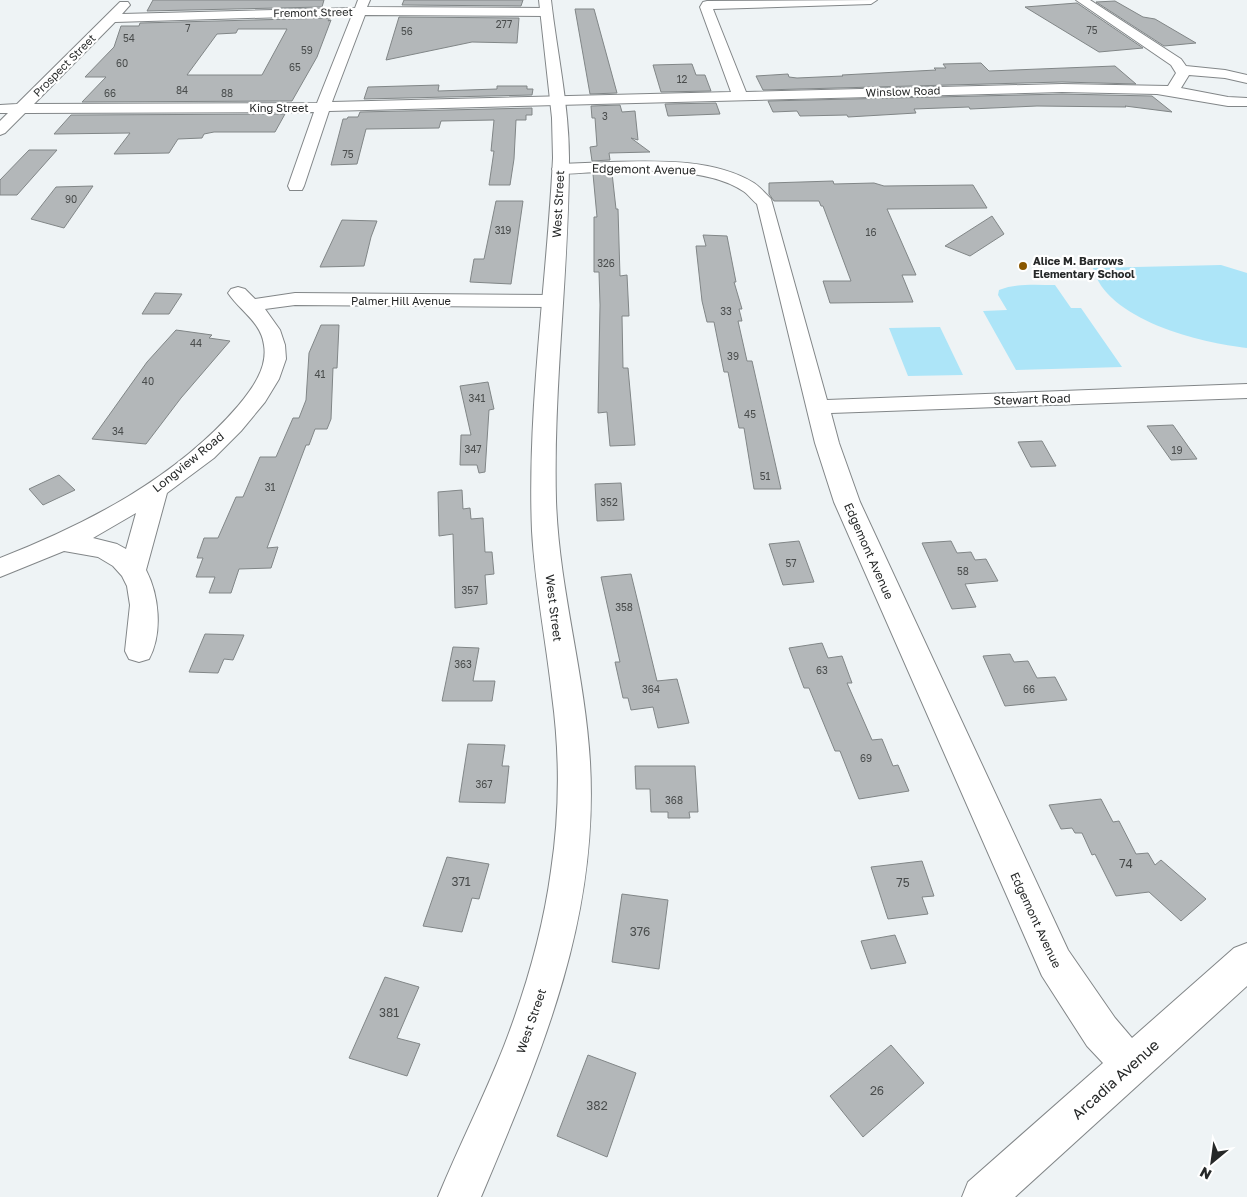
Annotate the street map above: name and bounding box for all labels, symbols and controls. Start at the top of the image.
street label: Fremont Street [273,5,353,19]
house number: 277 [496,18,512,30]
house number: 7 [185,22,191,34]
house number: 75 [1086,24,1098,36]
house number: 56 [401,25,413,37]
street label: Prospect Street [30,31,98,99]
house number: 54 [123,32,135,44]
house number: 59 [301,44,313,56]
house number: 60 [116,57,128,69]
house number: 65 [289,61,301,73]
house number: 12 [677,73,688,85]
street label: Winslow Road [865,83,941,99]
house number: 84 [176,84,188,96]
house number: 66 [104,87,116,99]
house number: 88 [221,87,233,99]
street label: King Street [249,101,309,114]
house number: 3 [602,110,608,122]
house number: 75 [342,148,354,160]
street label: Edgemont Avenue [592,161,696,177]
street label: West Street [549,170,567,238]
house number: 90 [65,193,77,205]
house number: 319 [495,224,511,236]
house number: 16 [866,226,876,238]
place label: Alice M. Barrows Elementary School [1033,254,1135,280]
house number: 326 [597,257,615,269]
marker: Alice M. Barrows Elementary School [1017,260,1029,272]
street label: Palmer Hill Avenue [351,294,451,307]
house number: 33 [720,305,732,317]
house number: 44 [190,337,202,349]
house number: 39 [727,350,739,362]
house number: 41 [315,368,326,380]
house number: 40 [142,375,154,387]
street label: Stewart Road [993,390,1071,408]
house number: 341 [469,392,486,404]
house number: 45 [744,408,756,420]
house number: 34 [112,425,124,437]
street label: Longview Road [149,429,227,495]
house number: 347 [464,443,482,455]
house number: 19 [1172,444,1182,456]
house number: 51 [760,470,770,482]
house number: 31 [265,481,275,493]
house number: 352 [600,496,618,508]
street label: Edgemont Avenue [841,500,897,602]
house number: 57 [785,557,797,569]
house number: 58 [957,565,969,577]
street label: West Street [542,573,566,643]
house number: 357 [462,584,478,596]
house number: 358 [615,601,633,613]
house number: 363 [454,658,472,670]
house number: 63 [816,664,828,676]
house number: 364 [642,683,660,695]
house number: 66 [1023,683,1035,695]
house number: 69 [860,752,872,764]
house number: 367 [475,778,493,790]
house number: 368 [665,794,683,806]
house number: 74 [1119,856,1133,871]
street label: Edgemont Avenue [1007,870,1065,970]
house number: 371 [451,874,471,889]
house number: 75 [896,875,910,890]
house number: 376 [630,924,650,939]
street label: West Street [513,986,549,1055]
house number: 381 [379,1005,399,1020]
street label: Arcadia Avenue [1068,1035,1162,1123]
house number: 26 [870,1083,884,1098]
house number: 382 [586,1098,608,1113]
north arrow [1187,1137,1237,1187]
text: N [1197,1164,1214,1184]

